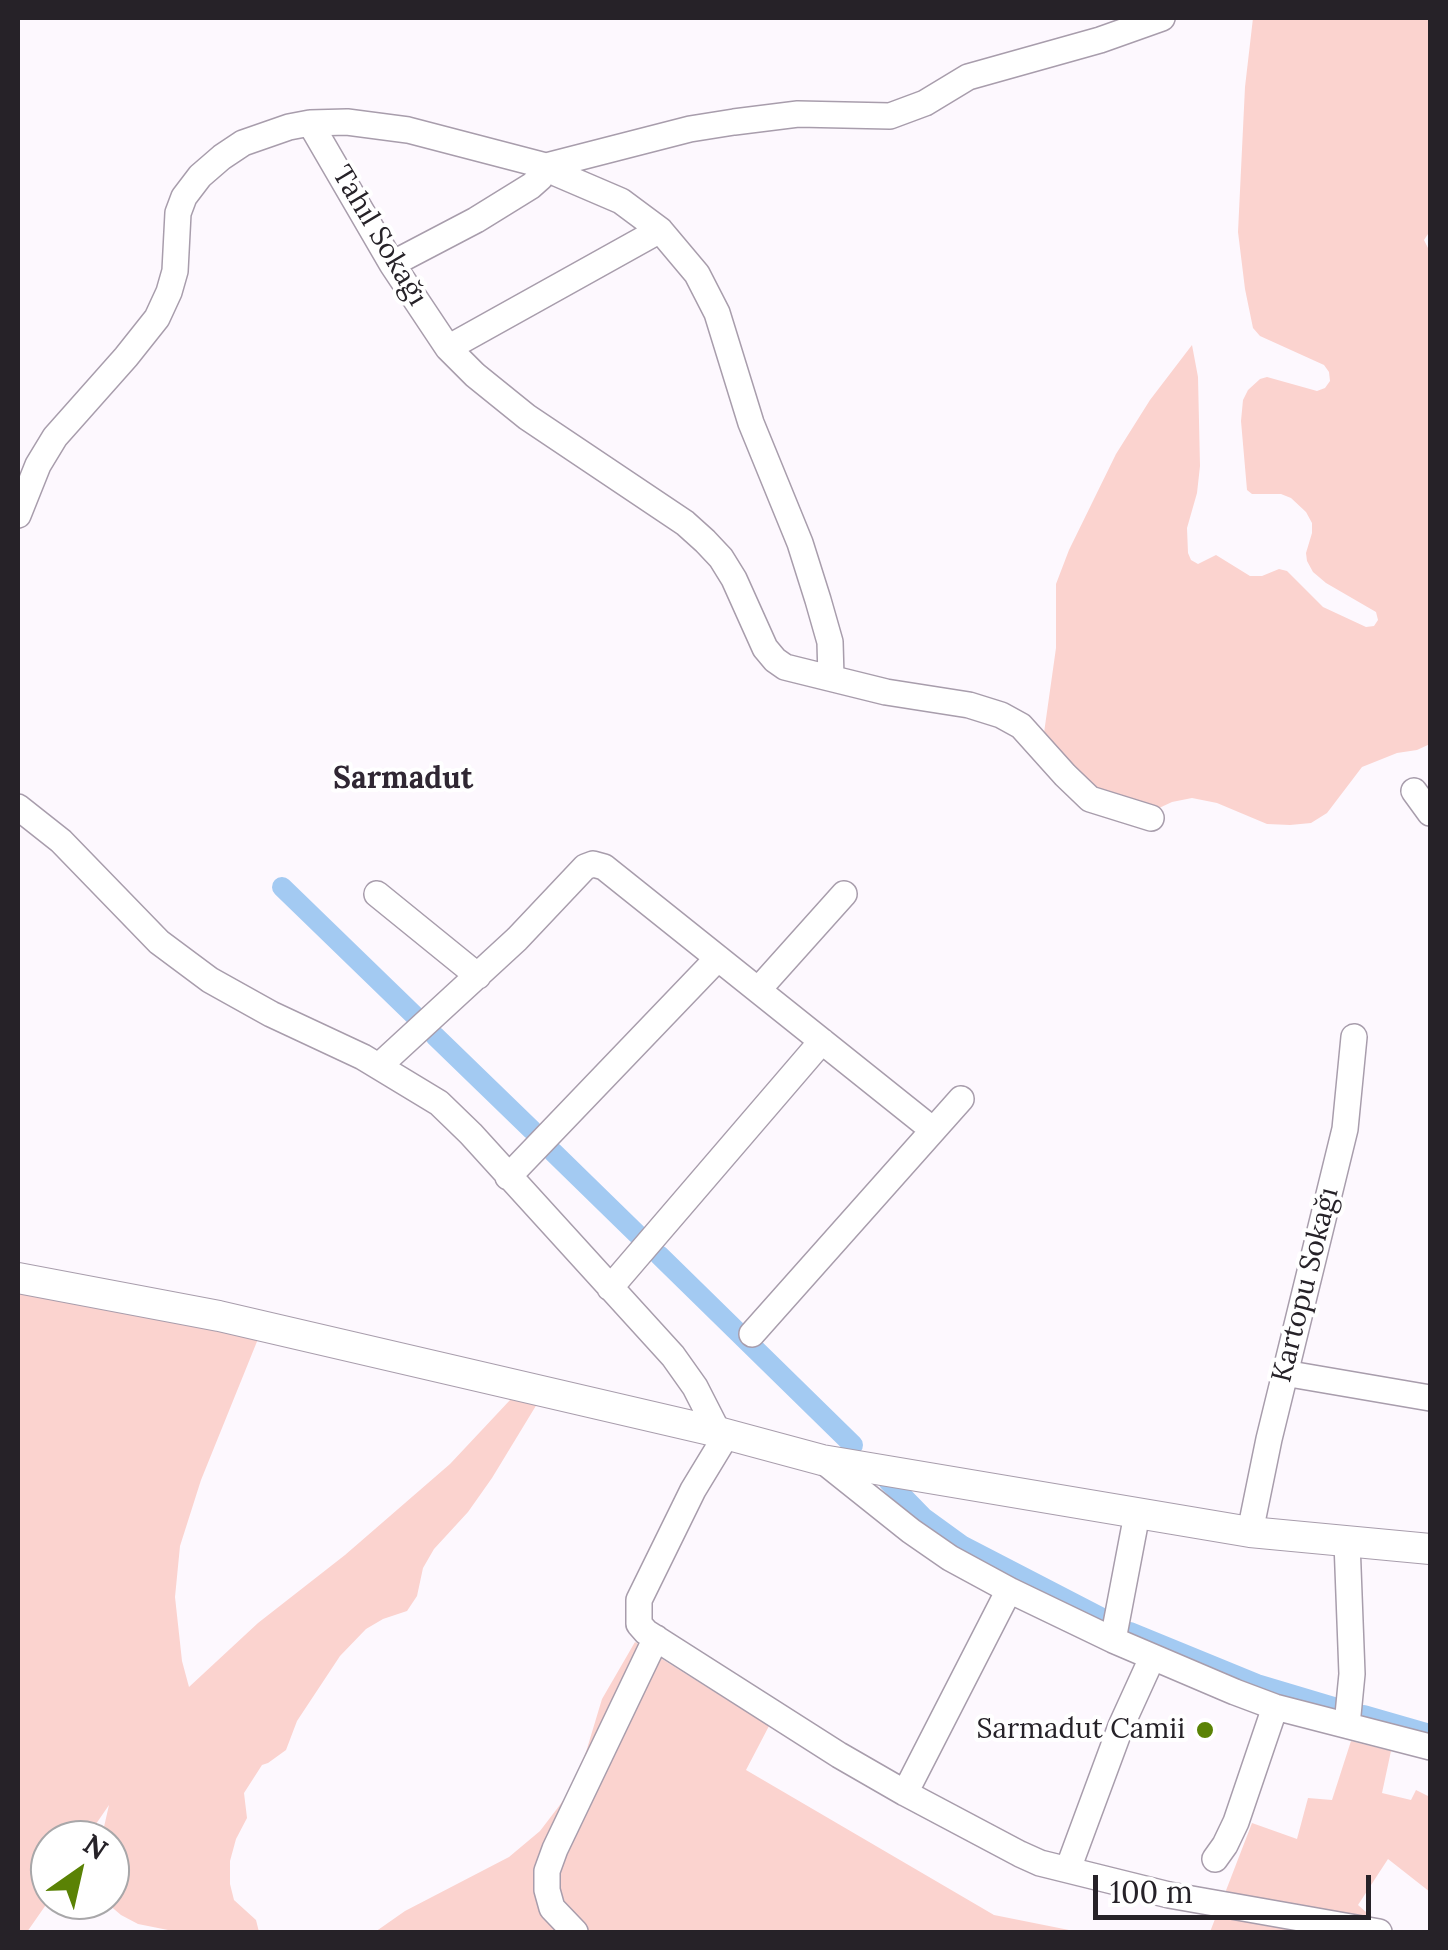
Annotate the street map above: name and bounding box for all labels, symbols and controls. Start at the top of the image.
street label: Tahıl Sokağı [324,160,434,312]
district label: Sarmadut [333,761,473,797]
street label: Kartopu Sokağı [1266,1184,1346,1386]
place label: Sarmadut Camii [977,1713,1185,1747]
marker: Sarmadut Camii [1194,1719,1216,1741]
north arrow [30,1820,130,1920]
text: N [77,1826,115,1868]
scale bar [1098,1855,1376,1917]
text: 100 m [1110,1873,1193,1911]

